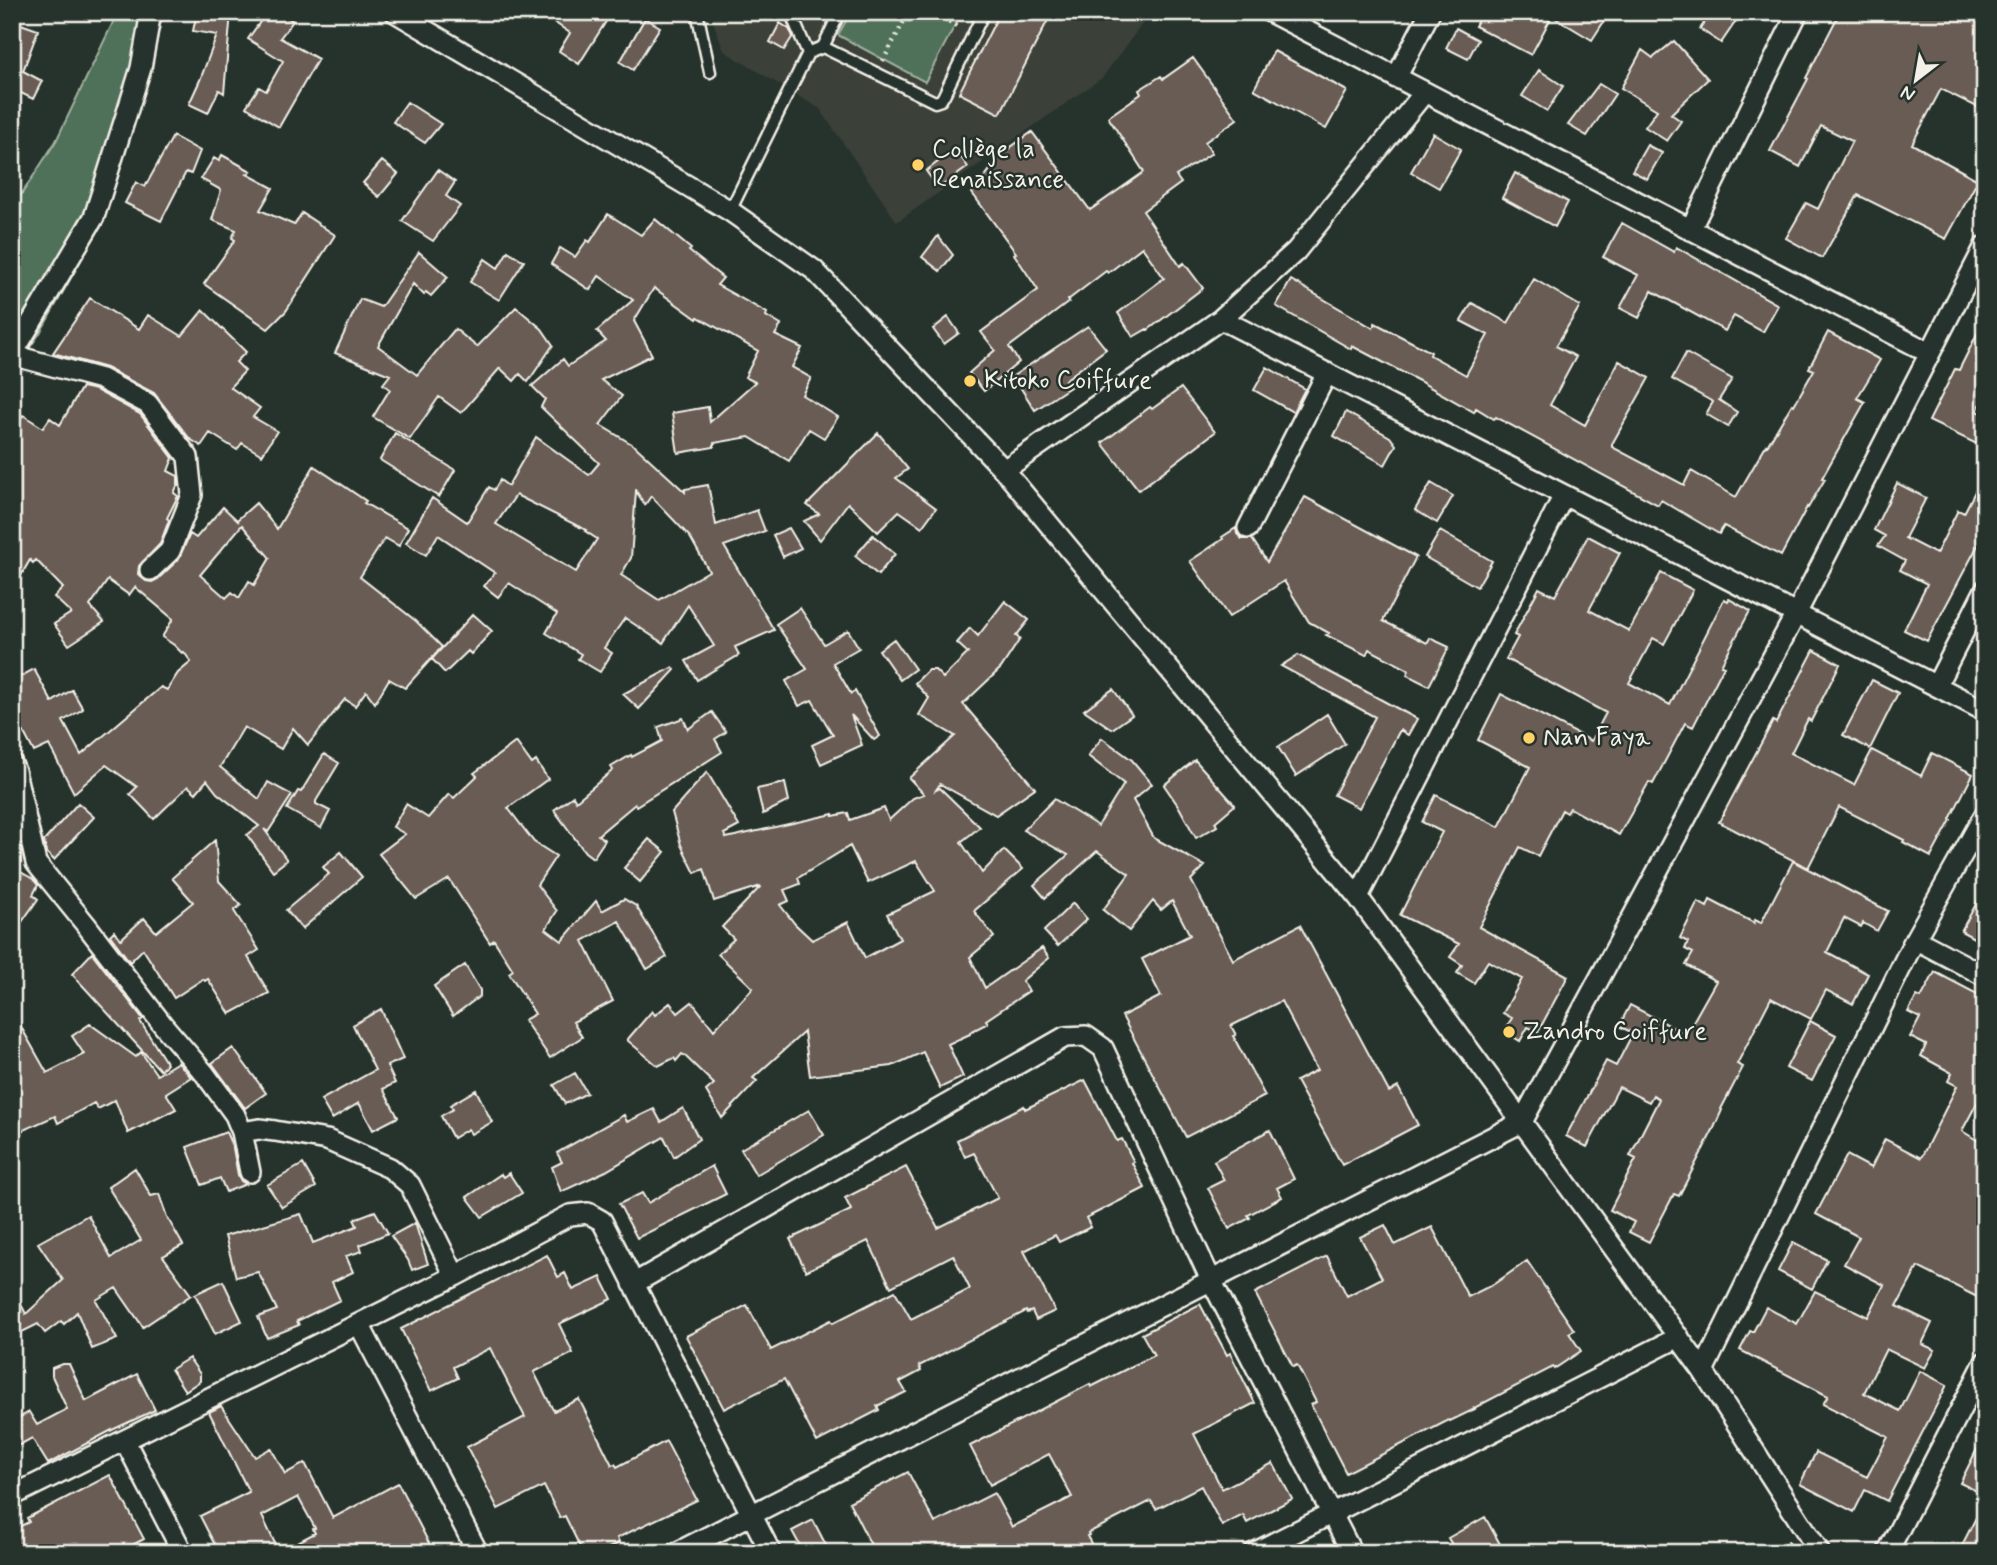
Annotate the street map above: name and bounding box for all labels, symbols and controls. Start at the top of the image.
north arrow [1882,46,1952,116]
text: N [1896,79,1920,107]
place label: Collège la Renaissance [932,133,1064,197]
marker: Collège la Renaissance [910,157,926,173]
place label: Kitoko Coiffure [984,364,1152,398]
marker: Kitoko Coiffure [962,373,978,389]
place label: Nan Faya [1543,721,1651,755]
marker: Nan Faya [1521,730,1537,746]
place label: Zandro Coiffure [1523,1015,1707,1049]
marker: Zandro Coiffure [1501,1024,1517,1040]

